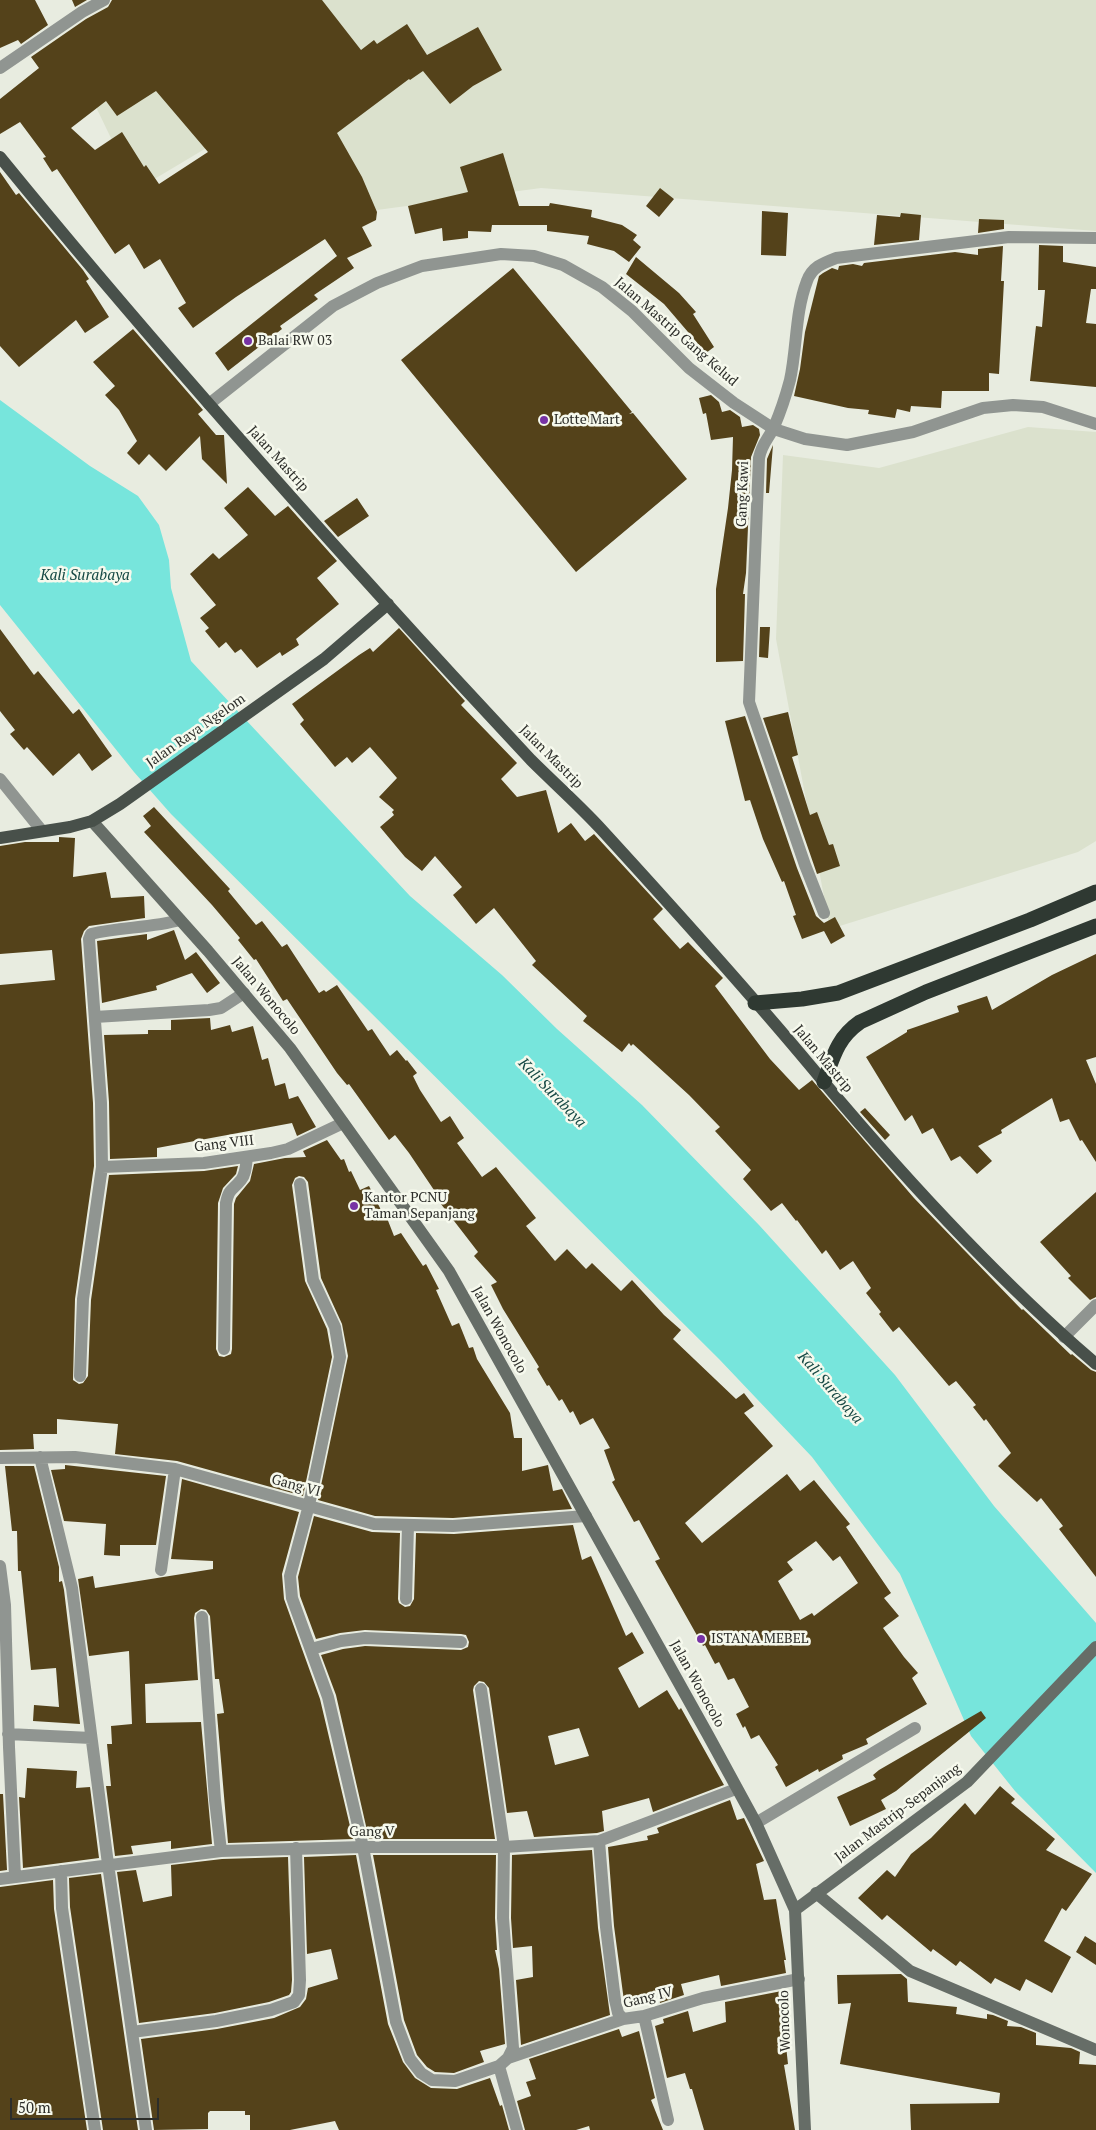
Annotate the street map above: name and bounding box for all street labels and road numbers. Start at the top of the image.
street label: Jalan Mastrip Gang Kelud [611,274,741,390]
street label: Jalan Mastrip [244,423,312,495]
street label: Gang Kawi [733,461,753,527]
street label: Jalan Raya Ngelom [143,691,249,771]
street label: Jalan Mastrip [516,722,586,792]
street label: Jalan Wonocolo [228,954,304,1038]
street label: Jalan Mastrip [790,1022,856,1096]
street label: Gang VIII [193,1132,255,1156]
street label: Jalan Wonocolo [468,1284,530,1376]
street label: Gang VI [270,1471,322,1501]
street label: Jalan Wonocolo [666,1638,728,1730]
street label: Jalan Mastrip-Sepanjang [832,1760,964,1866]
street label: Gang V [349,1824,395,1840]
street label: Gang IV [622,1984,674,2012]
street label: Wonocolo [776,1990,794,2052]

